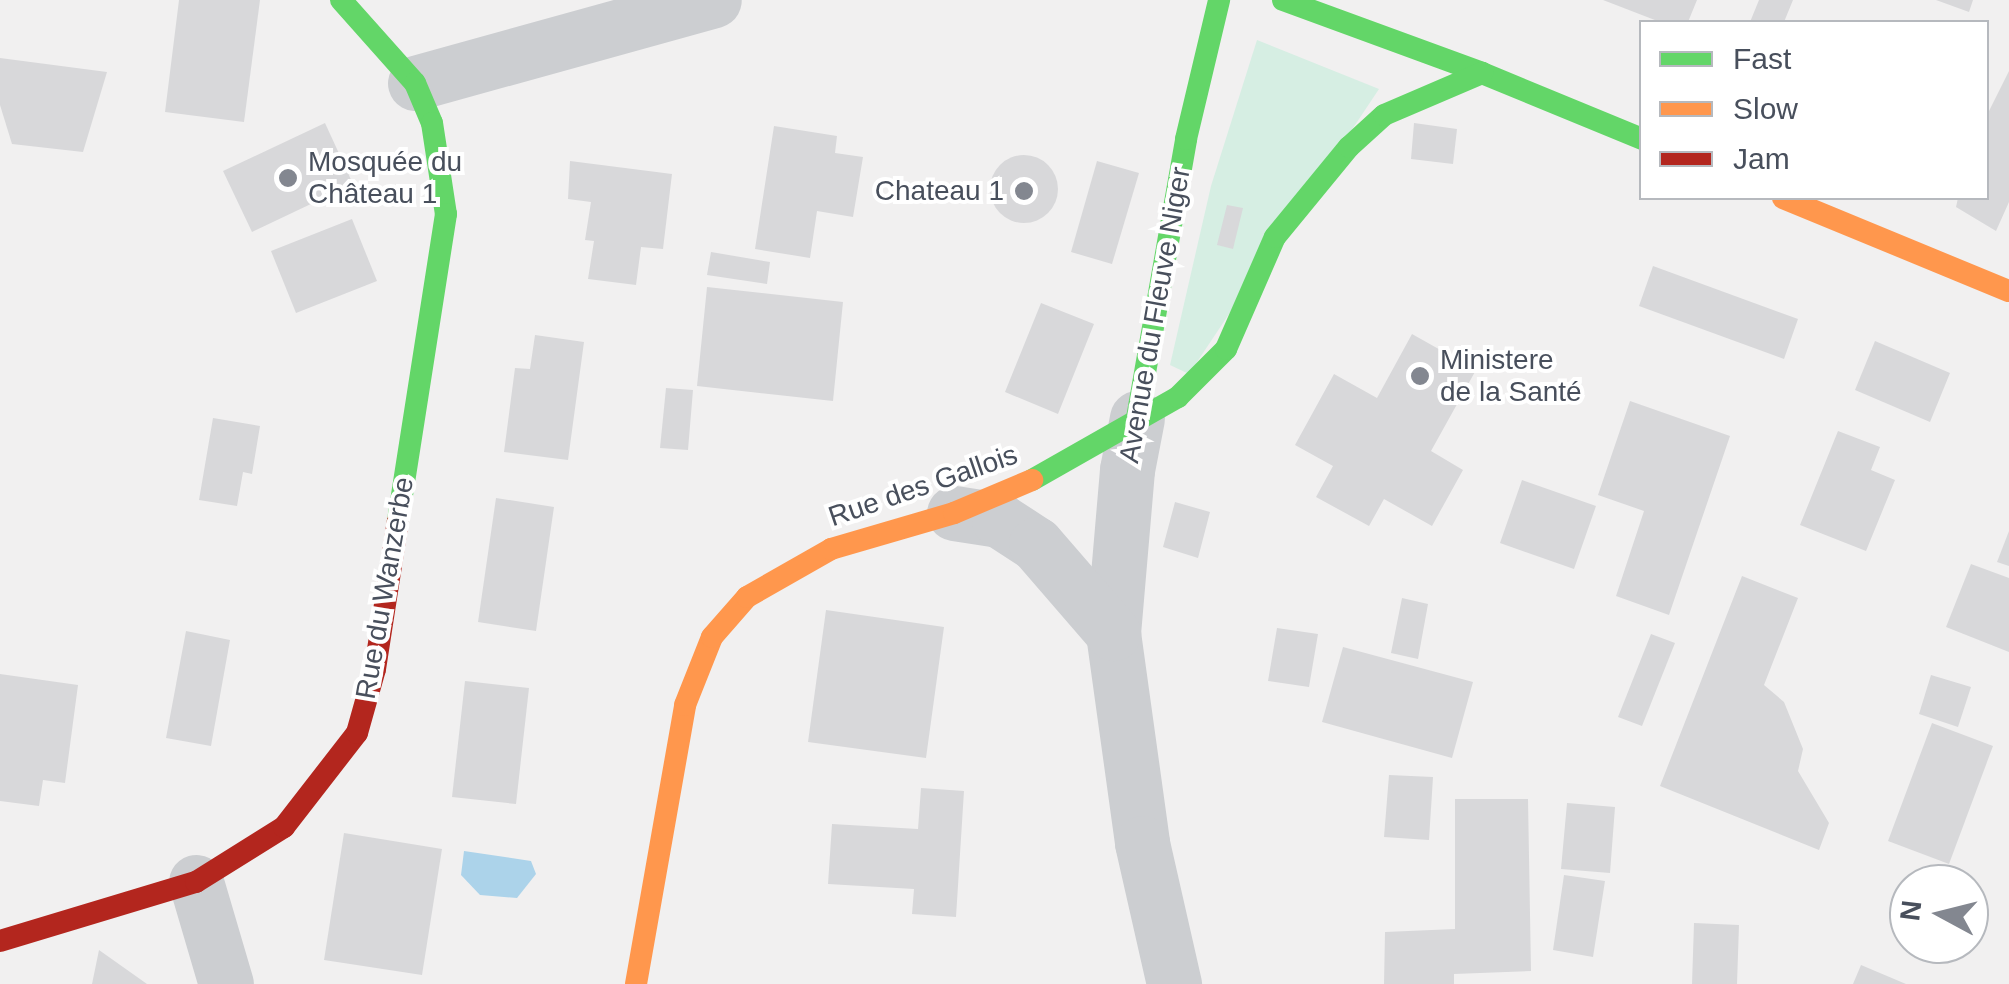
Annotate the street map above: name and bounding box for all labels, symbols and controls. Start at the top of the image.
legend [1639,20,1989,200]
text: Fast [1733,42,1791,75]
text: Slow [1733,92,1798,125]
text: Jam [1733,142,1790,175]
place label: Mosquée du Château 1 [308,145,462,211]
street label: Avenue du Fleuve Niger [1112,164,1198,466]
marker: Mosquée du Château 1 [277,167,299,189]
place label: Chateau 1 [875,174,1004,208]
marker: Chateau 1 [1013,180,1035,202]
place label: Ministere de la Santé [1440,343,1582,409]
marker: Ministere de la Santé [1409,365,1431,387]
street label: Rue des Gallois [824,438,1022,534]
street label: Rue du Wanzerbe [349,474,421,702]
north arrow [1889,864,1989,964]
text: N [1894,899,1927,922]

